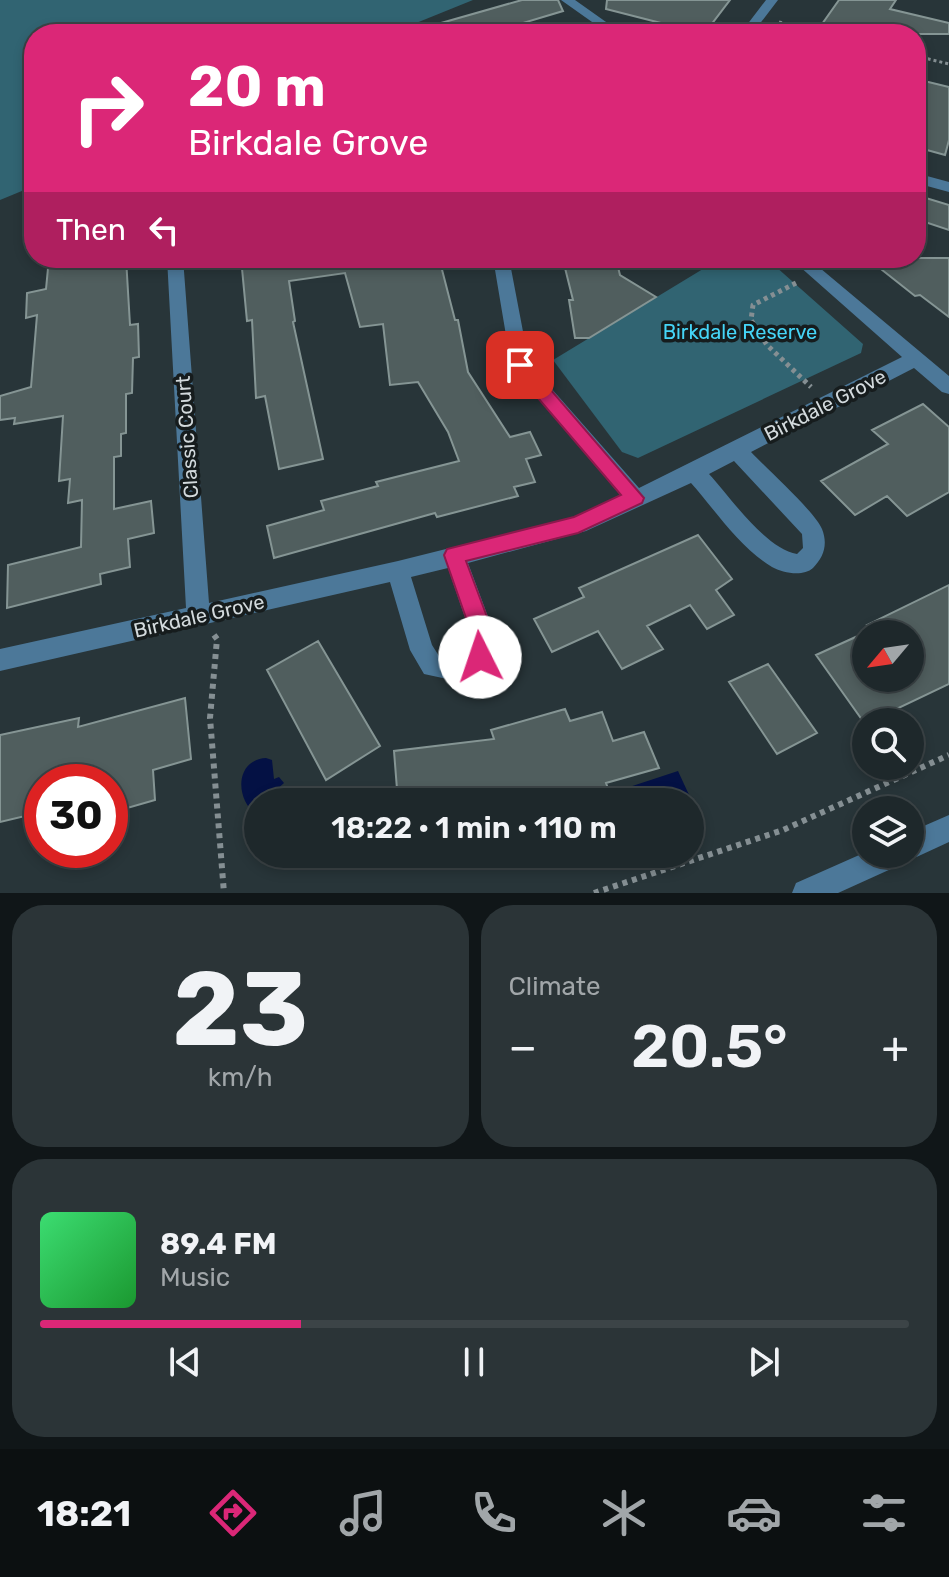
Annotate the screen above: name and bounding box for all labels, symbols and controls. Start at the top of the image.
text: 20 m [188,54,326,120]
icon: right [56,56,160,160]
text: Birkdale Grove [188,121,428,164]
icon: left [142,208,186,252]
text: Then [56,212,126,248]
park label: Birkdale Reserve [663,320,817,344]
pin [486,331,554,399]
icon: arrive [498,343,542,387]
street label: Birkdale Grove [760,364,890,446]
street label: Classic Court [171,375,203,499]
street label: Birkdale Grove [131,589,267,643]
position arrow [438,615,522,699]
north arrow [852,620,924,692]
map controls [852,620,924,868]
button: search [852,708,924,780]
speed limit sign: 30 [24,764,128,868]
button: layers [852,796,924,868]
text: 18:22 · 1 min · 110 m [331,810,617,846]
text: 23 [172,948,308,1071]
text: Climate [509,971,601,1002]
text: 20.5° [631,1011,788,1082]
text: − [509,1021,537,1073]
text: + [882,1021,909,1073]
text: km/h [208,1062,273,1093]
text: 89.4 FM [160,1226,277,1262]
text: Music [160,1262,230,1293]
icon: previous [163,1340,207,1384]
icon: pause [452,1340,496,1384]
icon: next [742,1340,786,1384]
icon: directions [205,1485,261,1541]
icon: music [335,1485,391,1541]
icon: phone [466,1485,522,1541]
icon: climate [596,1485,652,1541]
icon: car [726,1485,782,1541]
icon: filters [856,1485,912,1541]
text: 18:21 [37,1492,131,1535]

